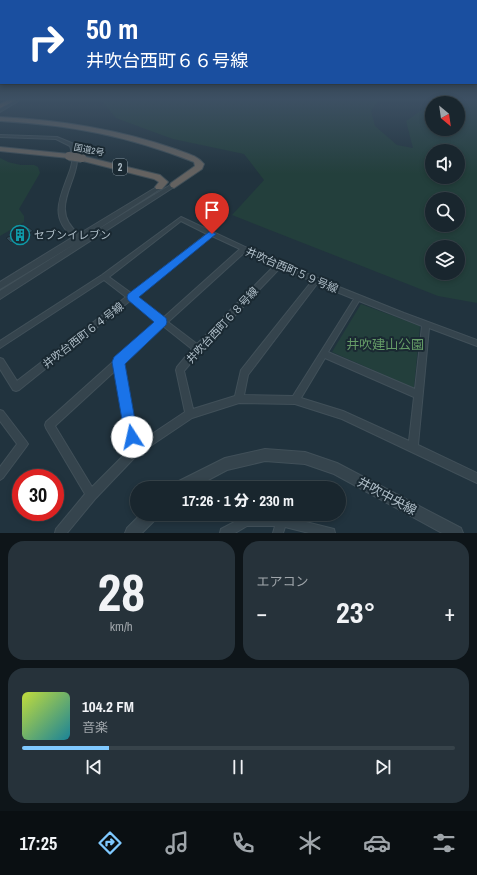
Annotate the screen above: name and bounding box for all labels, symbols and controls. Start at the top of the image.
text: 50 m [86,10,138,48]
icon: right [20,16,72,68]
text: 井吹台西町６６号線 [86,48,248,73]
north arrow [425,96,465,136]
map controls [425,96,465,280]
street label: 国道2号 [73,141,105,159]
button: sound [425,144,465,184]
road number: 2 [113,159,127,175]
button: search [425,192,465,232]
pin [195,193,229,234]
icon: arrive [201,199,223,221]
building icon: セブンイレブン [9,224,31,246]
place label: セブンイレブン [34,228,111,242]
button: layers [425,240,465,280]
street label: 井吹台西町５９号線 [244,244,340,296]
street label: 井吹台西町６８号線 [183,284,261,366]
street label: 井吹台西町６４号線 [40,299,126,371]
park label: 井吹建山公園 [346,336,424,353]
position arrow [111,416,153,458]
speed limit sign: 30 [12,469,64,521]
street label: 井吹中央線 [354,473,420,519]
text: 17:26 · 1 分 · 230 m [182,490,294,511]
text: 28 [98,557,145,627]
text: エアコン [257,573,309,590]
text: 23° [336,592,375,632]
text: − [257,598,267,628]
text: + [444,598,455,628]
text: km/h [110,618,133,635]
text: 104.2 FM [82,696,134,717]
text: 音楽 [82,719,108,736]
icon: previous [83,756,105,778]
icon: pause [227,756,249,778]
icon: next [372,756,394,778]
icon: directions [96,829,124,857]
icon: music [163,829,191,857]
icon: phone [229,829,257,857]
icon: climate [296,829,324,857]
icon: car [363,829,391,857]
icon: filters [430,829,458,857]
text: 17:25 [19,831,57,856]

